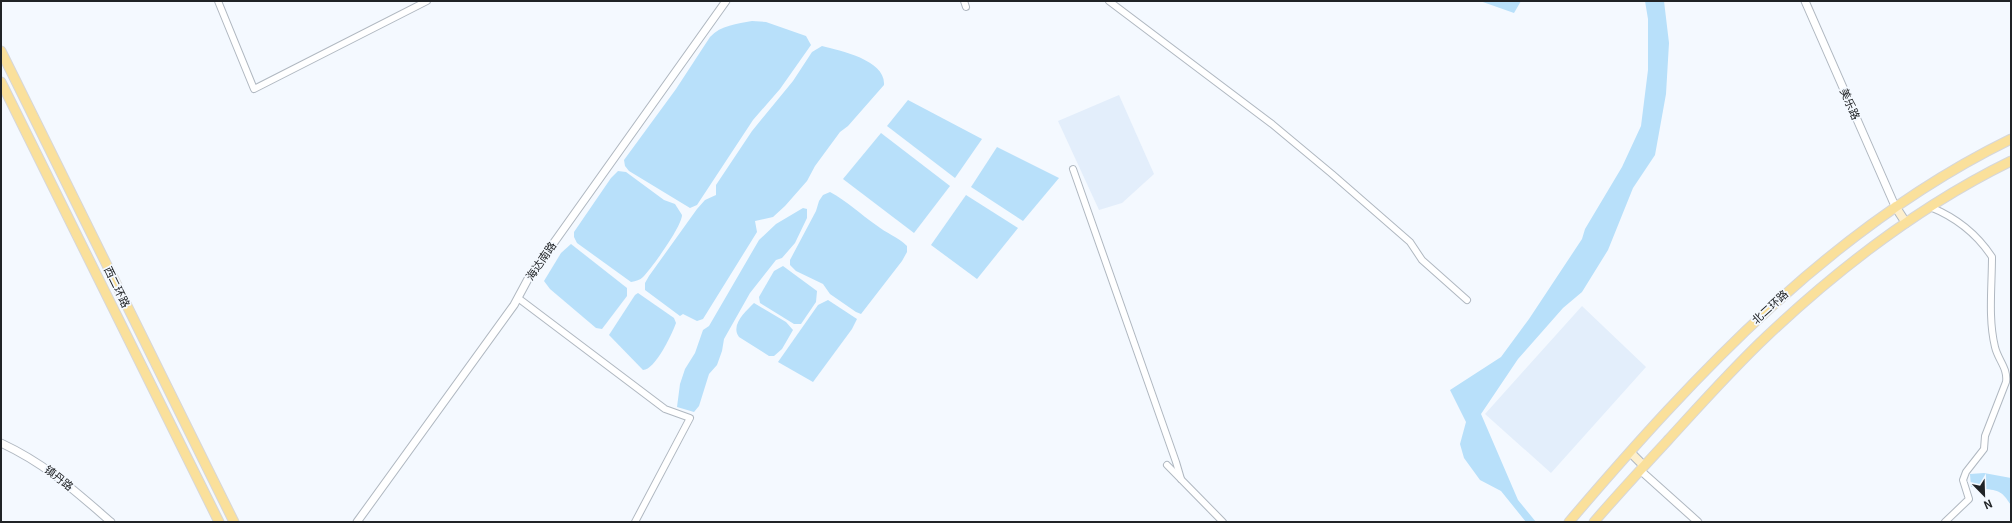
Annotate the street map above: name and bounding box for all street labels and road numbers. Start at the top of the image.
street label: 美乐路 [1837,85,1865,122]
street label: 海达南路 [521,238,559,283]
street label: 西二环路 [101,263,135,310]
street label: 北二环路 [1748,286,1791,327]
street label: 镇丹路 [42,461,78,494]

